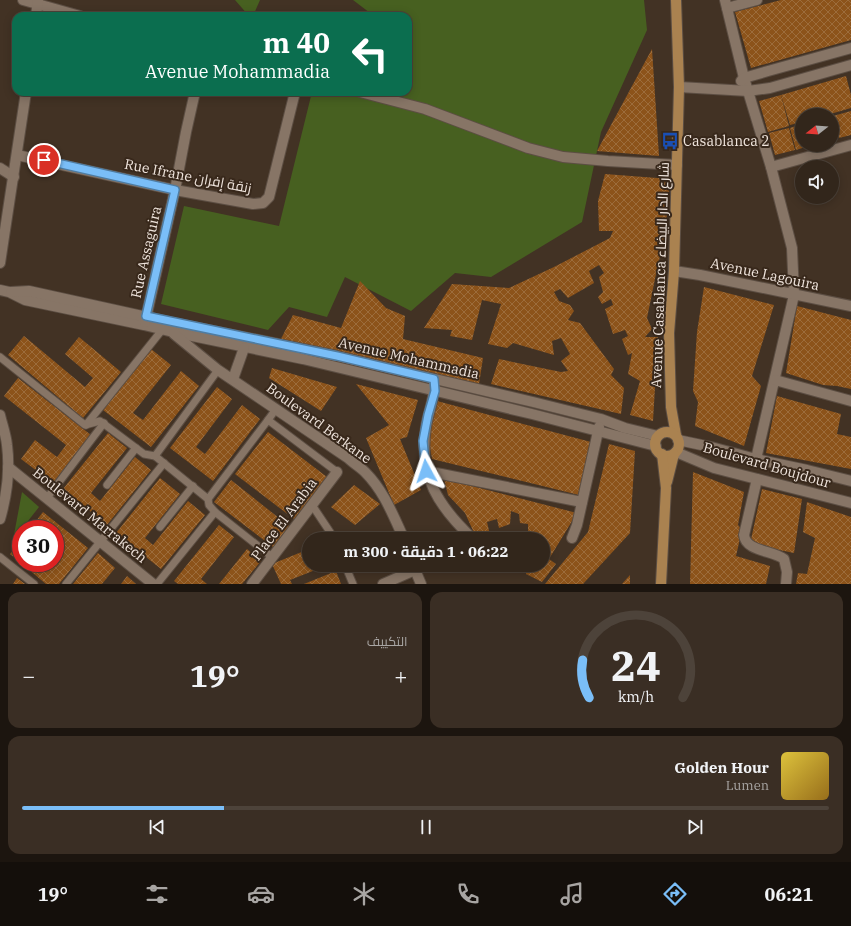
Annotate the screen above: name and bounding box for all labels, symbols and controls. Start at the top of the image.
text: 40 m [263,24,330,61]
icon: left [344,28,396,80]
text: Avenue Mohammadia [145,60,330,83]
north arrow [795,108,839,152]
map controls [795,108,839,204]
bus stop icon: Casablanca 2 [660,131,680,151]
place label: Casablanca 2 [683,132,770,150]
pin [27,143,61,177]
icon: arrive [33,149,55,171]
street label: Rue Ifrane زنقة إفران [123,155,253,197]
button: sound [795,160,839,204]
street label: Avenue Casablanca شارع الدار البيضاء [647,162,673,388]
street label: Rue Assaguira [127,204,165,300]
street label: Avenue Lagouira [709,254,821,294]
street label: Avenue Mohammadia [337,333,481,383]
street label: Boulevard Berkane [263,379,375,467]
street label: Boulevard Boujdour [701,438,834,492]
position arrow [405,450,447,492]
street label: Boulevard Marrakech [29,463,151,567]
street label: Place El Arabia [247,474,321,564]
speed limit sign: 30 [12,520,64,572]
text: 06:22 · 1 دقيقة · 300 m [343,542,509,561]
text: التكييف [367,633,408,650]
text: 24 [611,638,661,692]
text: 19° [190,656,240,695]
text: − [22,661,35,690]
text: + [394,661,407,690]
text: km/h [618,687,654,706]
text: Golden Hour [674,758,769,777]
text: Lumen [726,777,769,794]
icon: previous [146,816,168,838]
icon: pause [415,816,437,838]
icon: next [684,816,706,838]
icon: filters [143,880,171,908]
icon: car [247,880,275,908]
icon: climate [350,880,378,908]
icon: phone [454,880,482,908]
icon: music [558,880,586,908]
icon: directions [661,880,689,908]
text: 19° [38,883,68,906]
text: 06:21 [765,883,813,906]

